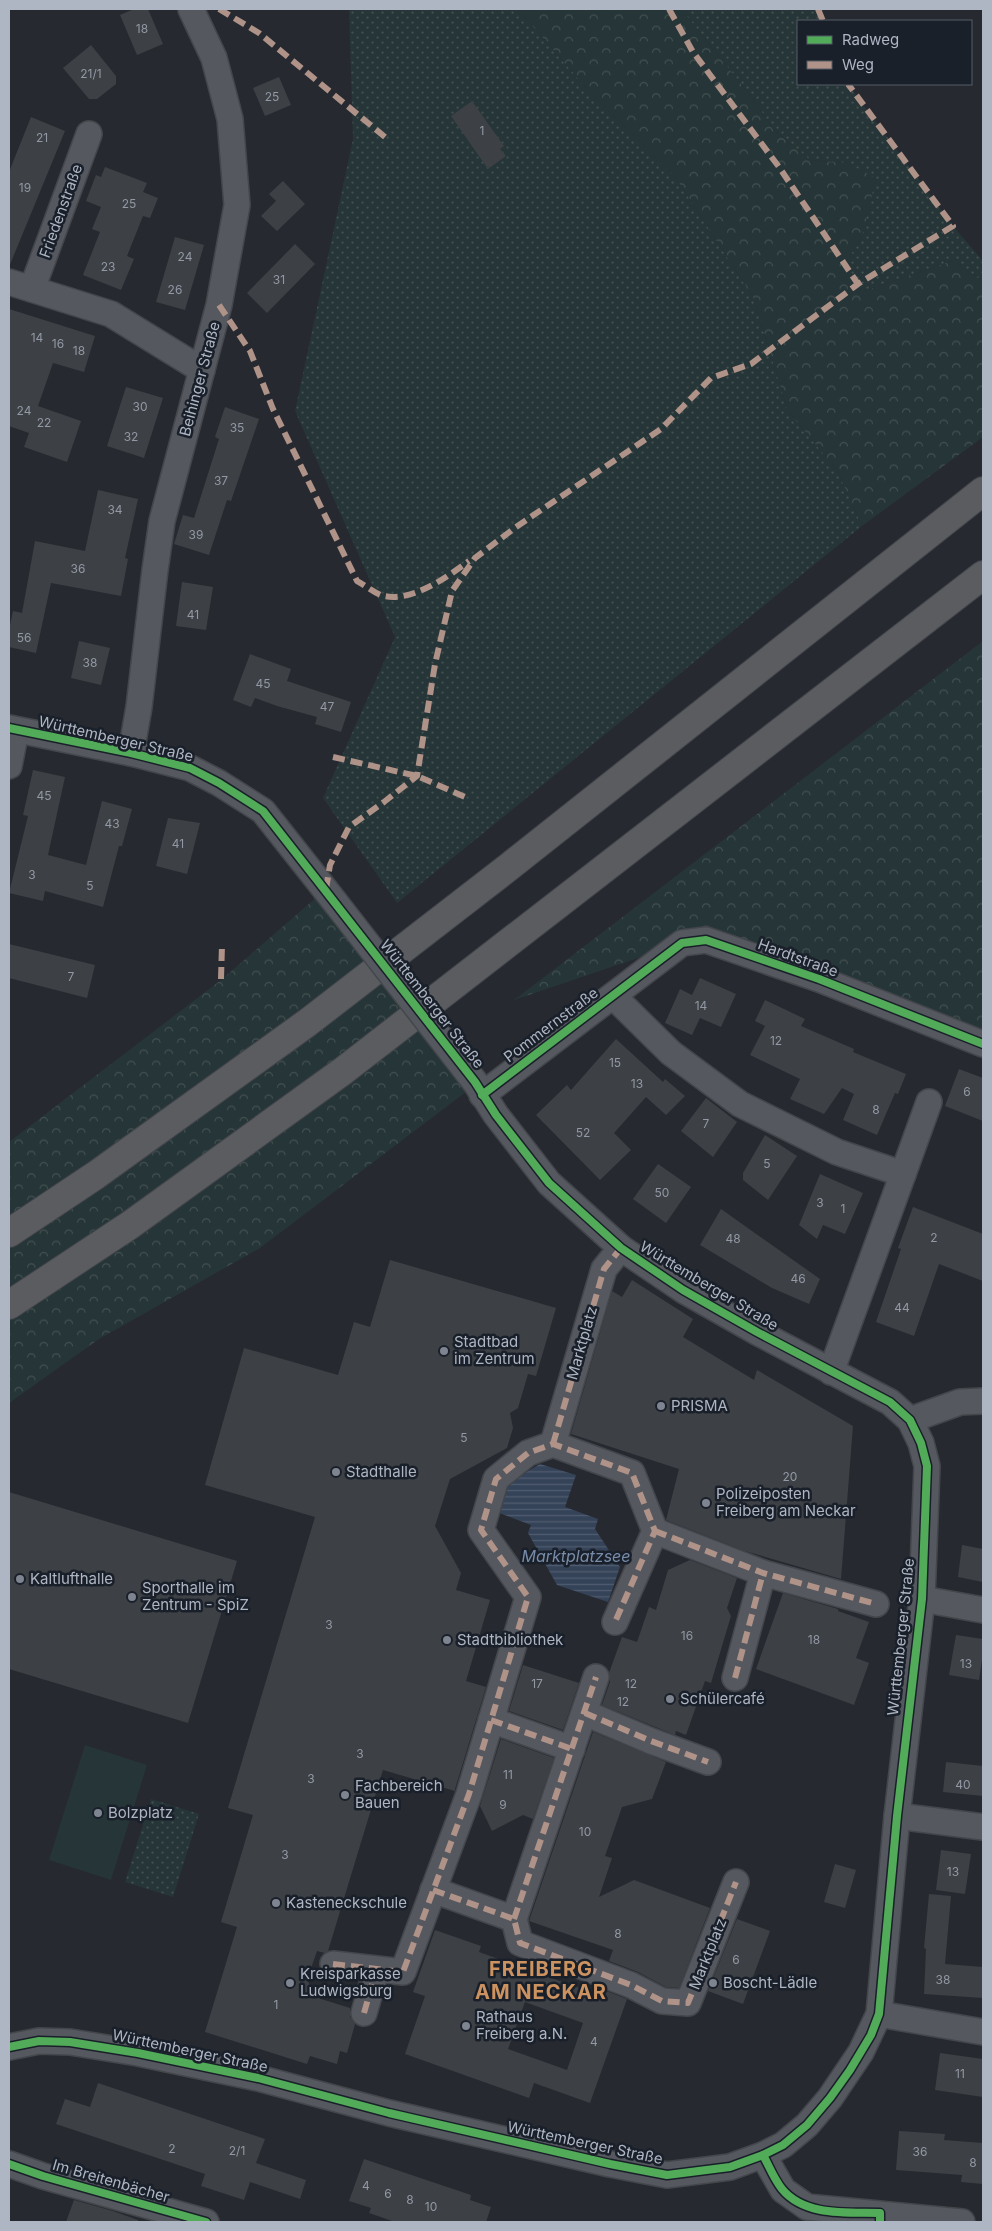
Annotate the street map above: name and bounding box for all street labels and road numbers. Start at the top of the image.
street label: Friedenstraße [35,161,86,260]
street label: Beihinger Straße [175,319,224,438]
street label: Württemberger Straße [37,711,195,766]
street label: Hardtstraße [755,934,841,981]
street label: Württemberger Straße [376,935,489,1072]
street label: Pommernstraße [500,983,602,1066]
street label: Württemberger Straße [636,1237,782,1335]
street label: Marktplatz [562,1304,601,1382]
street label: Württemberger Straße [883,1557,918,1717]
street label: Marktplatz [685,1915,730,1992]
street label: Württemberger Straße [111,2025,270,2076]
street label: Württemberger Straße [506,2117,665,2168]
street label: Im Breitenbächer [50,2155,172,2206]

